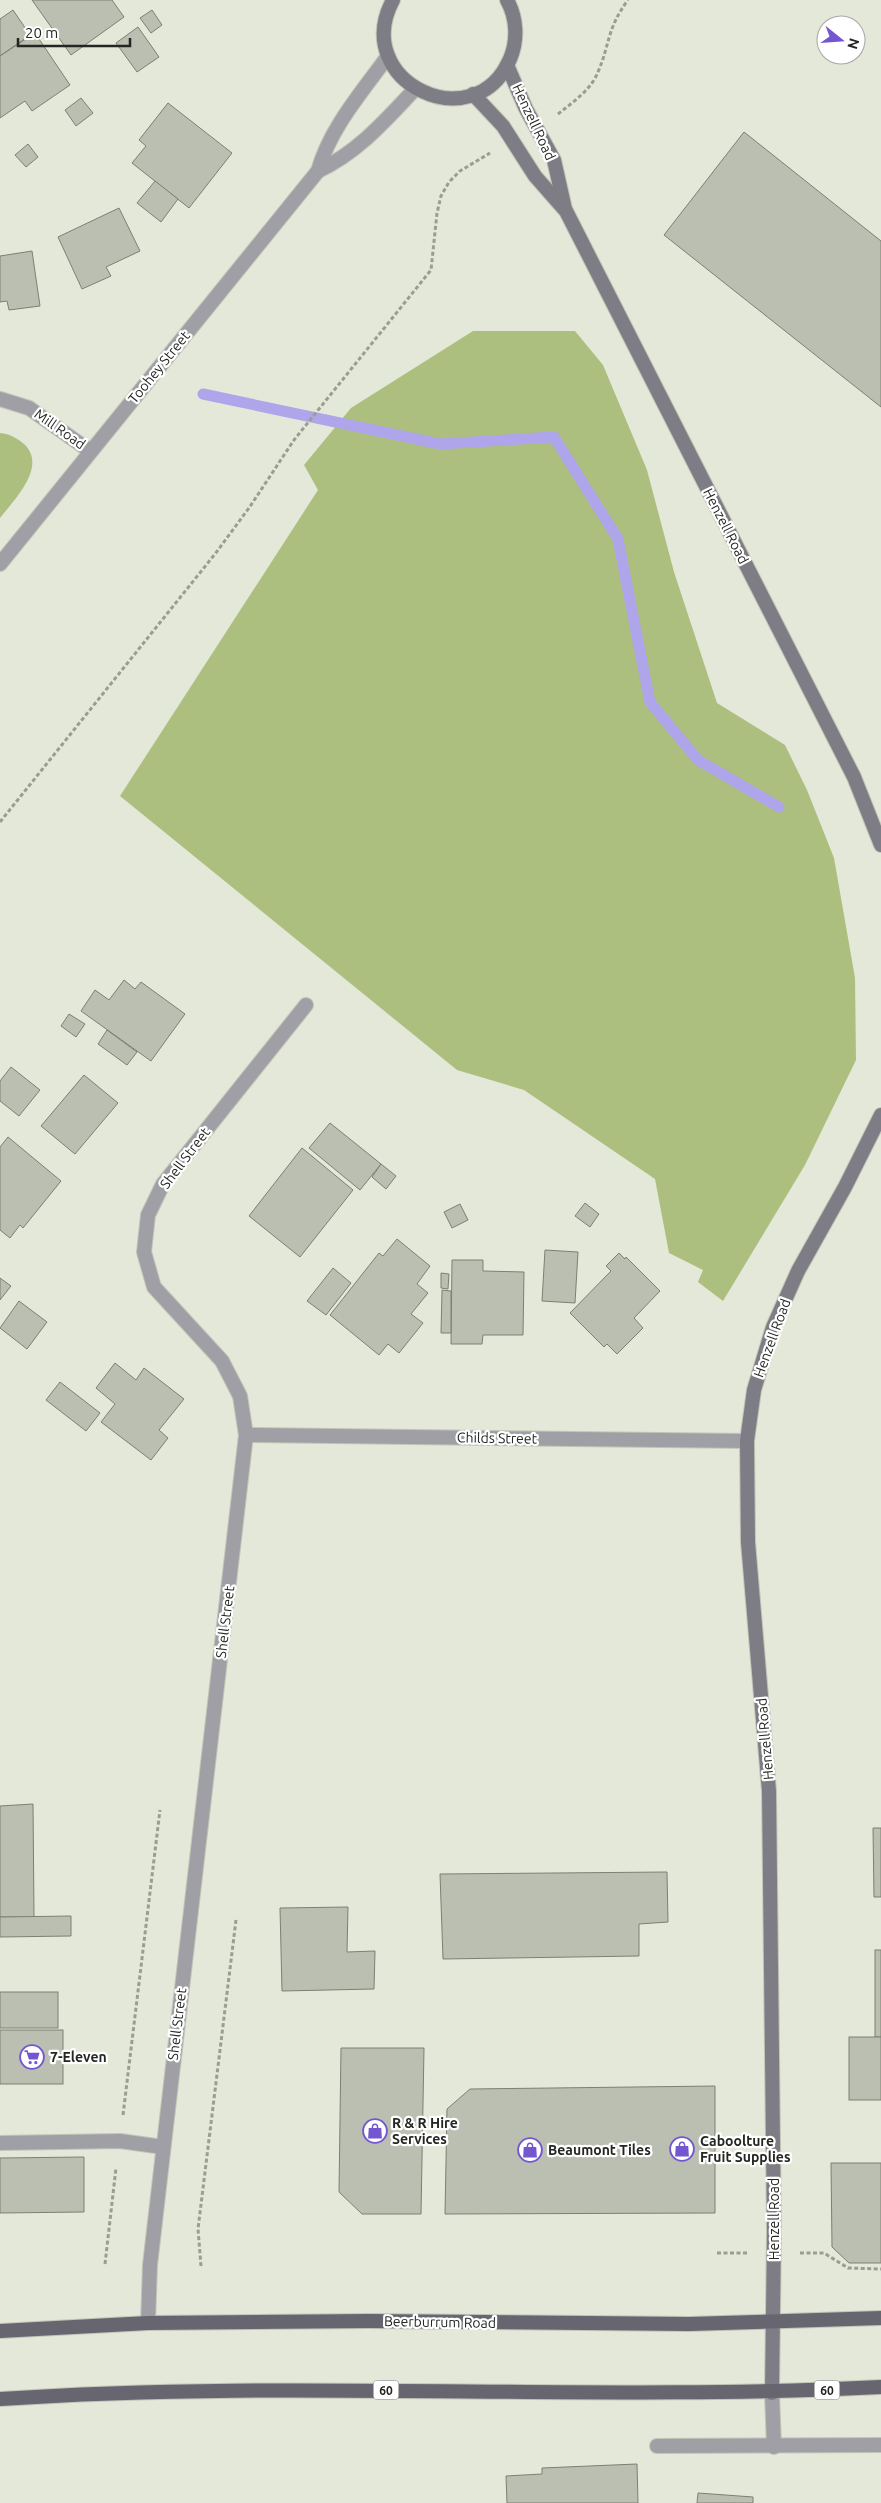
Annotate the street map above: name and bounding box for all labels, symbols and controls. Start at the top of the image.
scale bar [18,15,130,47]
north arrow [816,15,866,65]
text: 20 m [25,24,58,41]
text: N [844,36,863,51]
street label: Henzell Road [509,81,559,163]
street label: Toohey Street [125,327,193,406]
street label: Mill Road [31,406,89,452]
street label: Henzell Road [700,486,752,566]
street label: Shell Street [157,1124,214,1192]
street label: Henzell Road [750,1297,794,1379]
street label: Childs Street [457,1429,538,1447]
street label: Shell Street [213,1584,237,1659]
street label: Henzell Road [753,1697,777,1781]
street label: Shell Street [165,1986,189,2061]
supermarket icon: 7-Eleven [19,2044,45,2070]
place label: 7-Eleven [50,2049,107,2065]
place label: R & R Hire Services [392,2115,458,2147]
shop icon: R & R Hire Services [362,2118,388,2144]
place label: Caboolture Fruit Supplies [700,2133,791,2165]
shop icon: Caboolture Fruit Supplies [669,2136,695,2162]
shop icon: Beaumont Tiles [517,2137,543,2163]
place label: Beaumont Tiles [548,2142,651,2158]
street label: Henzell Road [766,2178,782,2260]
street label: Beerburrum Road [384,2313,496,2331]
road number: 60 [374,2380,398,2400]
road number: 60 [814,2380,840,2400]

